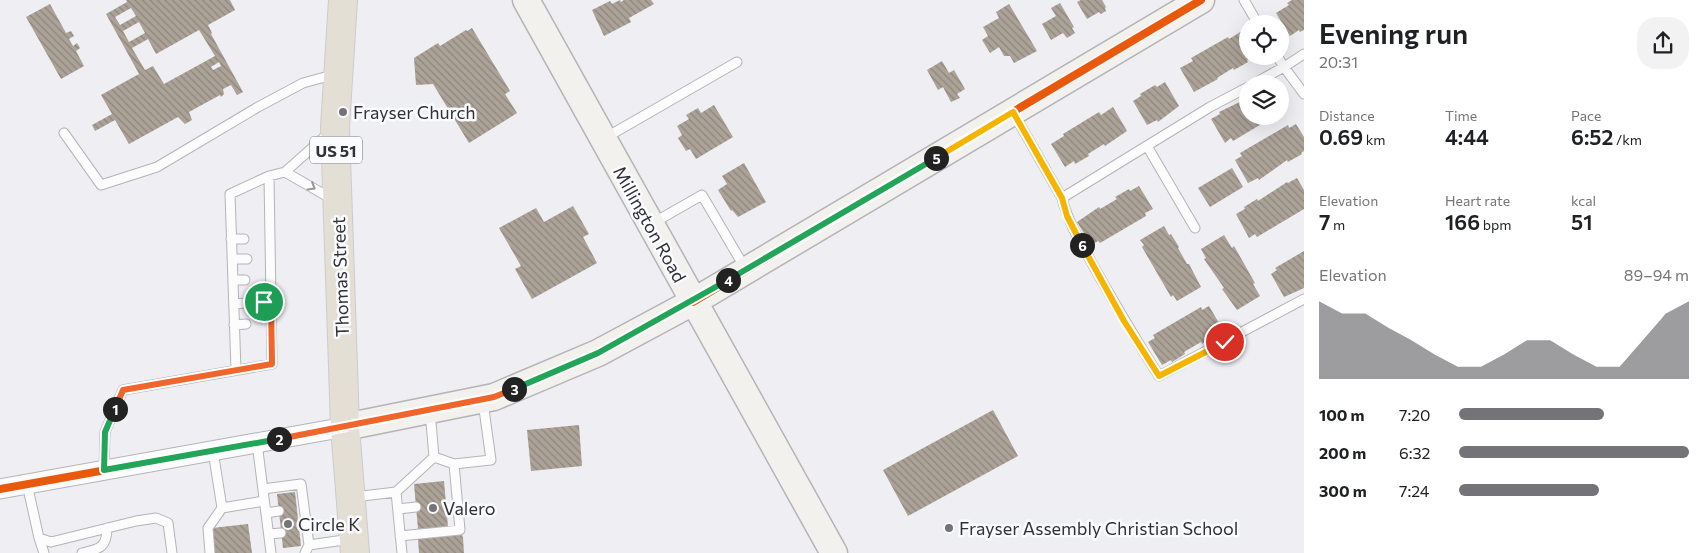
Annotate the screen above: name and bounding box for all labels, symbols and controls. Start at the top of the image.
map controls [1239,15,1289,125]
button: locate [1239,15,1289,65]
text: Evening run [1319,16,1468,50]
button: share [1637,17,1689,69]
text: 20:31 [1319,52,1358,71]
button: layers [1239,75,1289,125]
place label: Frayser Church [353,101,476,123]
marker: Frayser Church [337,106,349,118]
text: Distance [1319,107,1375,124]
text: Time [1445,107,1477,124]
text: Pace [1571,107,1601,124]
text: 0.69 [1319,124,1363,149]
text: 4:44 [1445,124,1489,149]
text: 6:52 [1571,124,1613,149]
text: km [1363,131,1386,148]
text: /km [1613,131,1642,148]
road number: US 51 [310,136,362,164]
pin: 5 [924,146,948,170]
text: 5 [932,150,941,167]
street label: Millington Road [609,162,691,286]
one-way arrow [306,181,315,191]
text: Elevation [1319,192,1378,209]
text: Heart rate [1445,192,1510,209]
text: kcal [1571,192,1596,209]
text: 7 [1319,209,1330,234]
text: 166 [1445,209,1480,234]
text: 51 [1571,209,1593,234]
text: m [1330,216,1345,233]
text: bpm [1480,216,1512,233]
street label: Thomas Street [327,217,353,337]
pin: 6 [1070,232,1094,258]
text: 6 [1078,237,1087,254]
text: Elevation [1319,265,1387,284]
text: 89–94 m [1624,265,1689,284]
pin: 4 [716,268,740,292]
text: 4 [724,272,733,289]
pin [243,281,285,323]
icon: arrive [250,288,278,316]
pin [1204,321,1246,363]
icon: check [1211,328,1239,356]
pin: 3 [502,376,526,402]
text: 3 [510,381,519,398]
pin: 1 [102,396,128,422]
text: 1 [112,401,119,418]
text: 100 m [1319,405,1365,424]
text: 7:20 [1399,405,1431,424]
pin: 2 [266,426,292,452]
text: 2 [276,431,283,448]
text: 200 m [1319,443,1366,462]
text: 6:32 [1399,443,1430,462]
text: 300 m [1319,481,1367,500]
text: 7:24 [1399,481,1429,500]
place label: Valero [443,497,496,519]
marker: Valero [427,502,439,514]
place label: Circle K [298,513,360,535]
place label: Frayser Assembly Christian School [959,517,1238,539]
marker: Circle K [282,518,294,530]
marker: Frayser Assembly Christian School [943,522,955,534]

